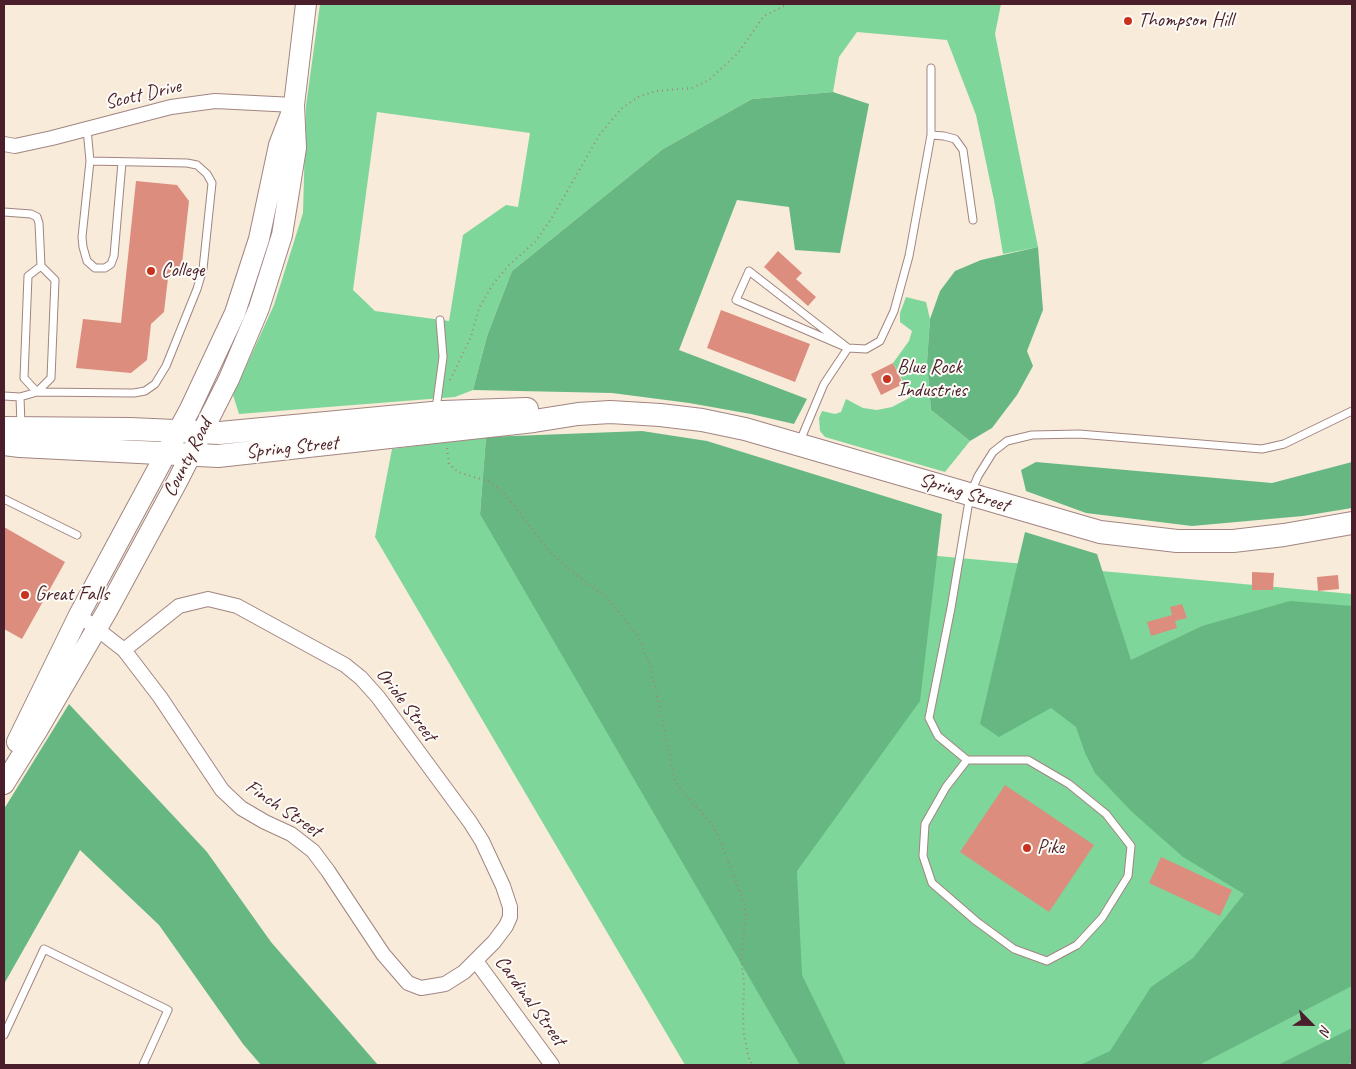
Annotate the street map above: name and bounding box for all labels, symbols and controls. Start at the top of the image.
place label: Thompson Hill [1138,9,1233,33]
marker: Thompson Hill [1122,15,1134,27]
street label: Scott Drive [103,75,183,115]
place label: College [161,259,204,283]
marker: College [145,265,157,277]
place label: Blue Rock Industries [897,356,967,403]
marker: Blue Rock Industries [881,373,893,385]
street label: County Road [158,415,218,501]
street label: Spring Street [245,431,339,465]
street label: Spring Street [916,468,1012,518]
place label: Great Falls [35,583,109,607]
marker: Great Falls [19,589,31,601]
street label: Oriole Street [370,663,442,747]
street label: Finch Street [240,775,326,843]
place label: Pike [1037,836,1064,860]
marker: Pike [1021,842,1033,854]
street label: Cardinal Street [489,951,571,1051]
north arrow [1286,999,1336,1049]
text: N [1316,1023,1335,1037]

